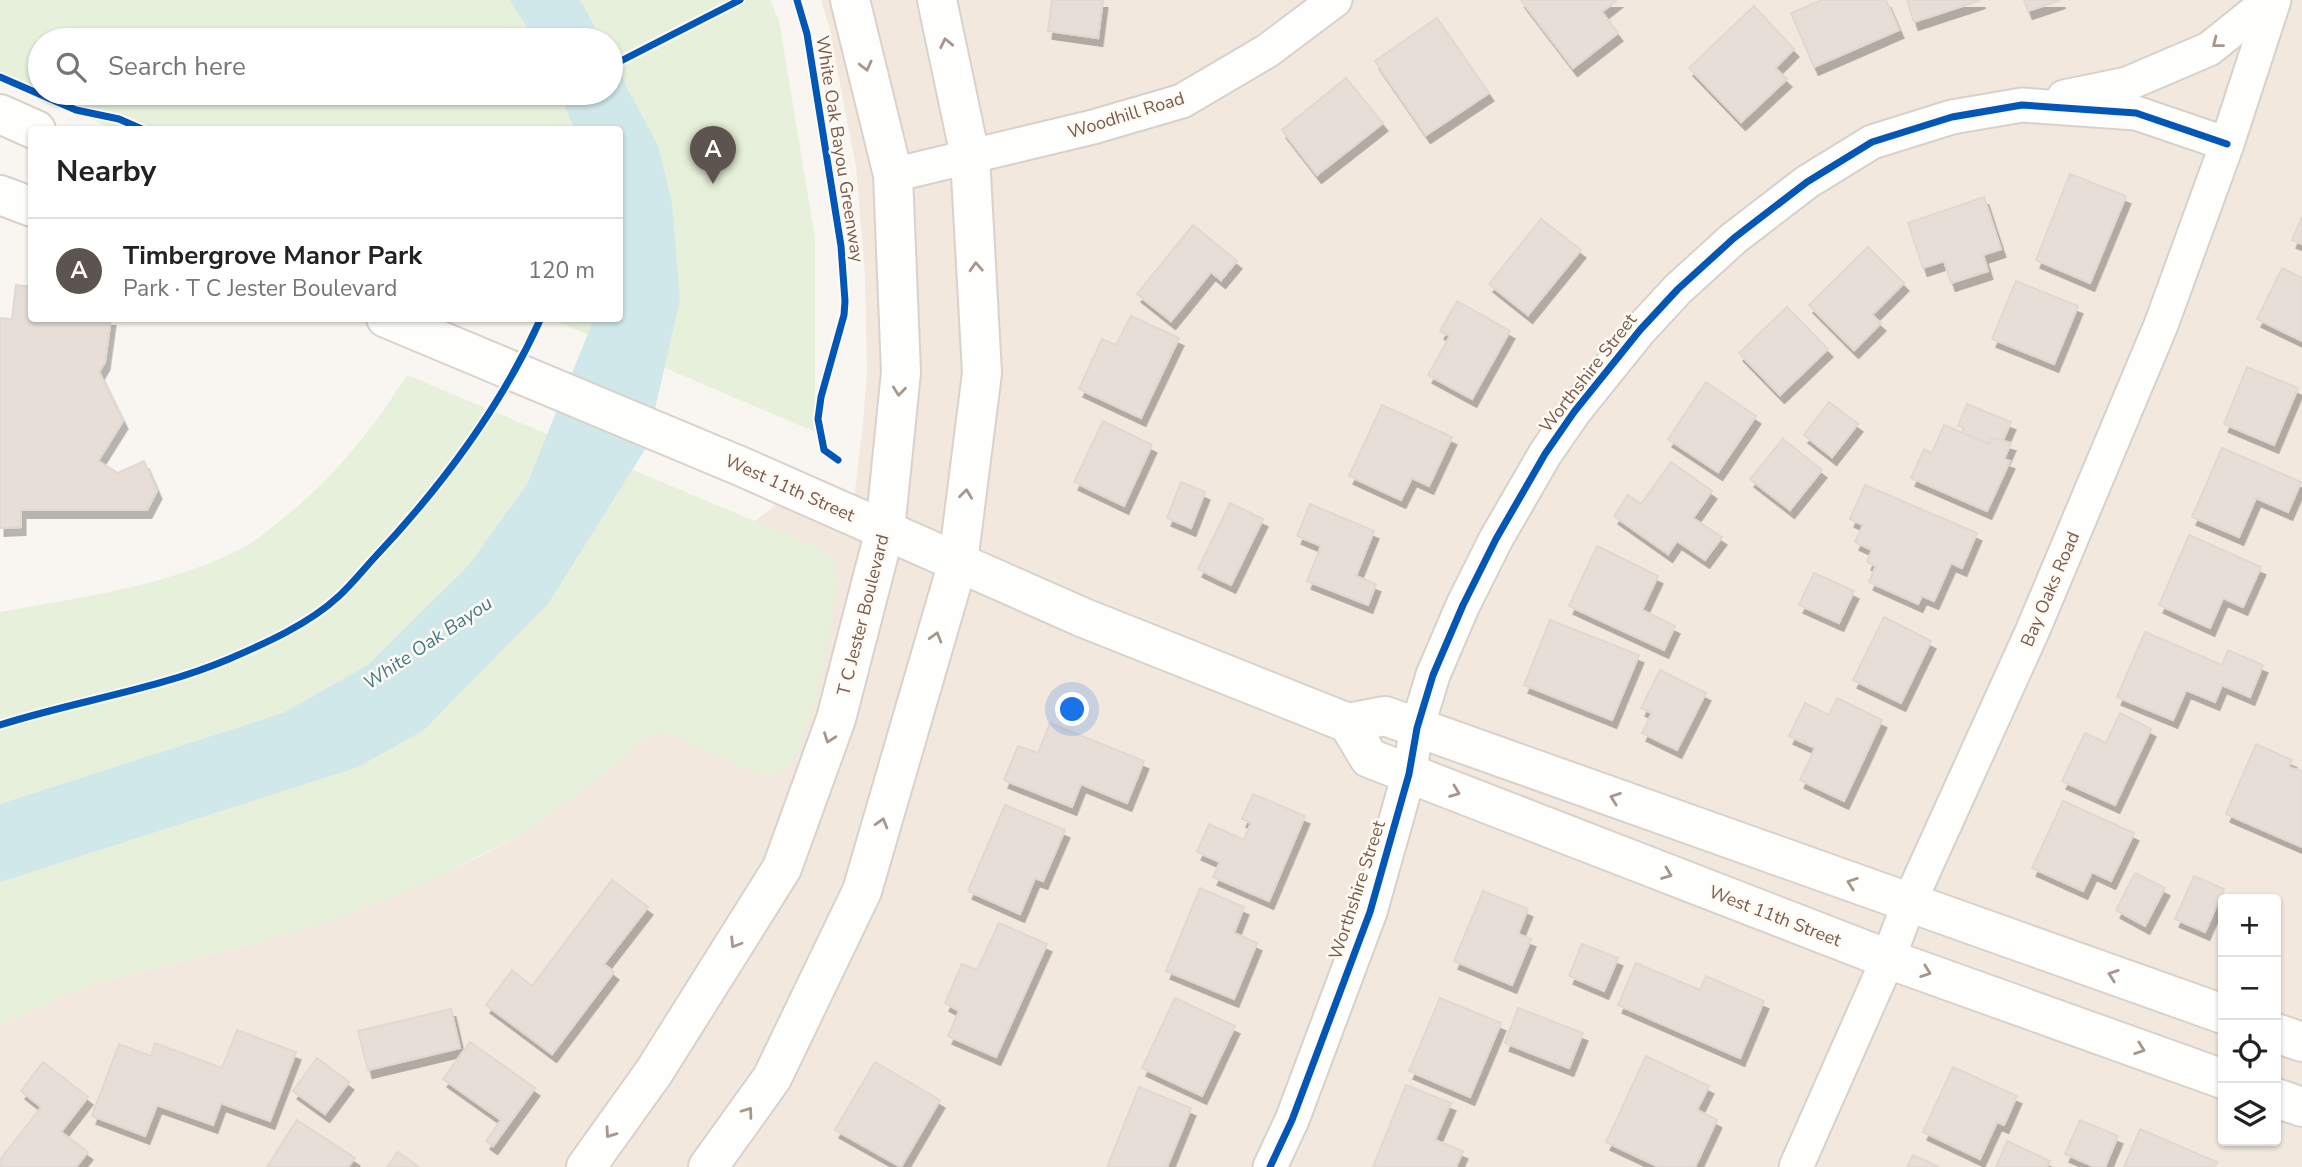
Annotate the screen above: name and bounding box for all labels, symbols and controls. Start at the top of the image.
search box [28,28,623,105]
street label: White Oak Bayou Greenway [810,34,870,265]
one-way arrow [2212,34,2225,47]
one-way arrow [939,37,954,49]
icon: search [52,48,90,86]
text: Search here [108,49,246,84]
one-way arrow [858,60,873,72]
street label: Woodhill Road [1065,86,1187,144]
pin: A [690,126,736,184]
text: Nearby [56,151,156,192]
text: Timbergrove Manor Park [123,238,422,273]
text: A [70,255,88,286]
text: 120 m [528,255,595,286]
one-way arrow [968,262,983,273]
text: Park · T C Jester Boulevard [123,273,397,304]
street label: Worthshire Street [1534,308,1642,437]
one-way arrow [892,386,907,397]
street label: West 11th Street [721,449,859,528]
one-way arrow [958,488,973,500]
street label: Bay Oaks Road [2015,528,2085,650]
street label: T C Jester Boulevard [831,532,895,698]
water label: White Oak Bayou [358,590,498,696]
one-way arrow [927,631,942,643]
your location [1055,692,1089,726]
one-way arrow [824,731,838,743]
one-way arrow [1449,784,1461,798]
one-way arrow [1609,792,1621,806]
one-way arrow [874,817,889,829]
street label: Worthshire Street [1323,817,1391,963]
one-way arrow [1661,865,1673,879]
one-way arrow [1846,877,1859,891]
street label: West 11th Street [1705,880,1845,952]
map controls [2218,894,2281,1146]
button: + [2218,894,2281,957]
one-way arrow [730,936,743,949]
button: − [2218,957,2281,1020]
one-way arrow [1919,964,1931,978]
one-way arrow [2107,969,2119,983]
button: locate [2218,1020,2281,1083]
one-way arrow [2133,1041,2145,1055]
button: layers [2218,1083,2281,1146]
one-way arrow [740,1107,752,1120]
one-way arrow [606,1125,618,1138]

